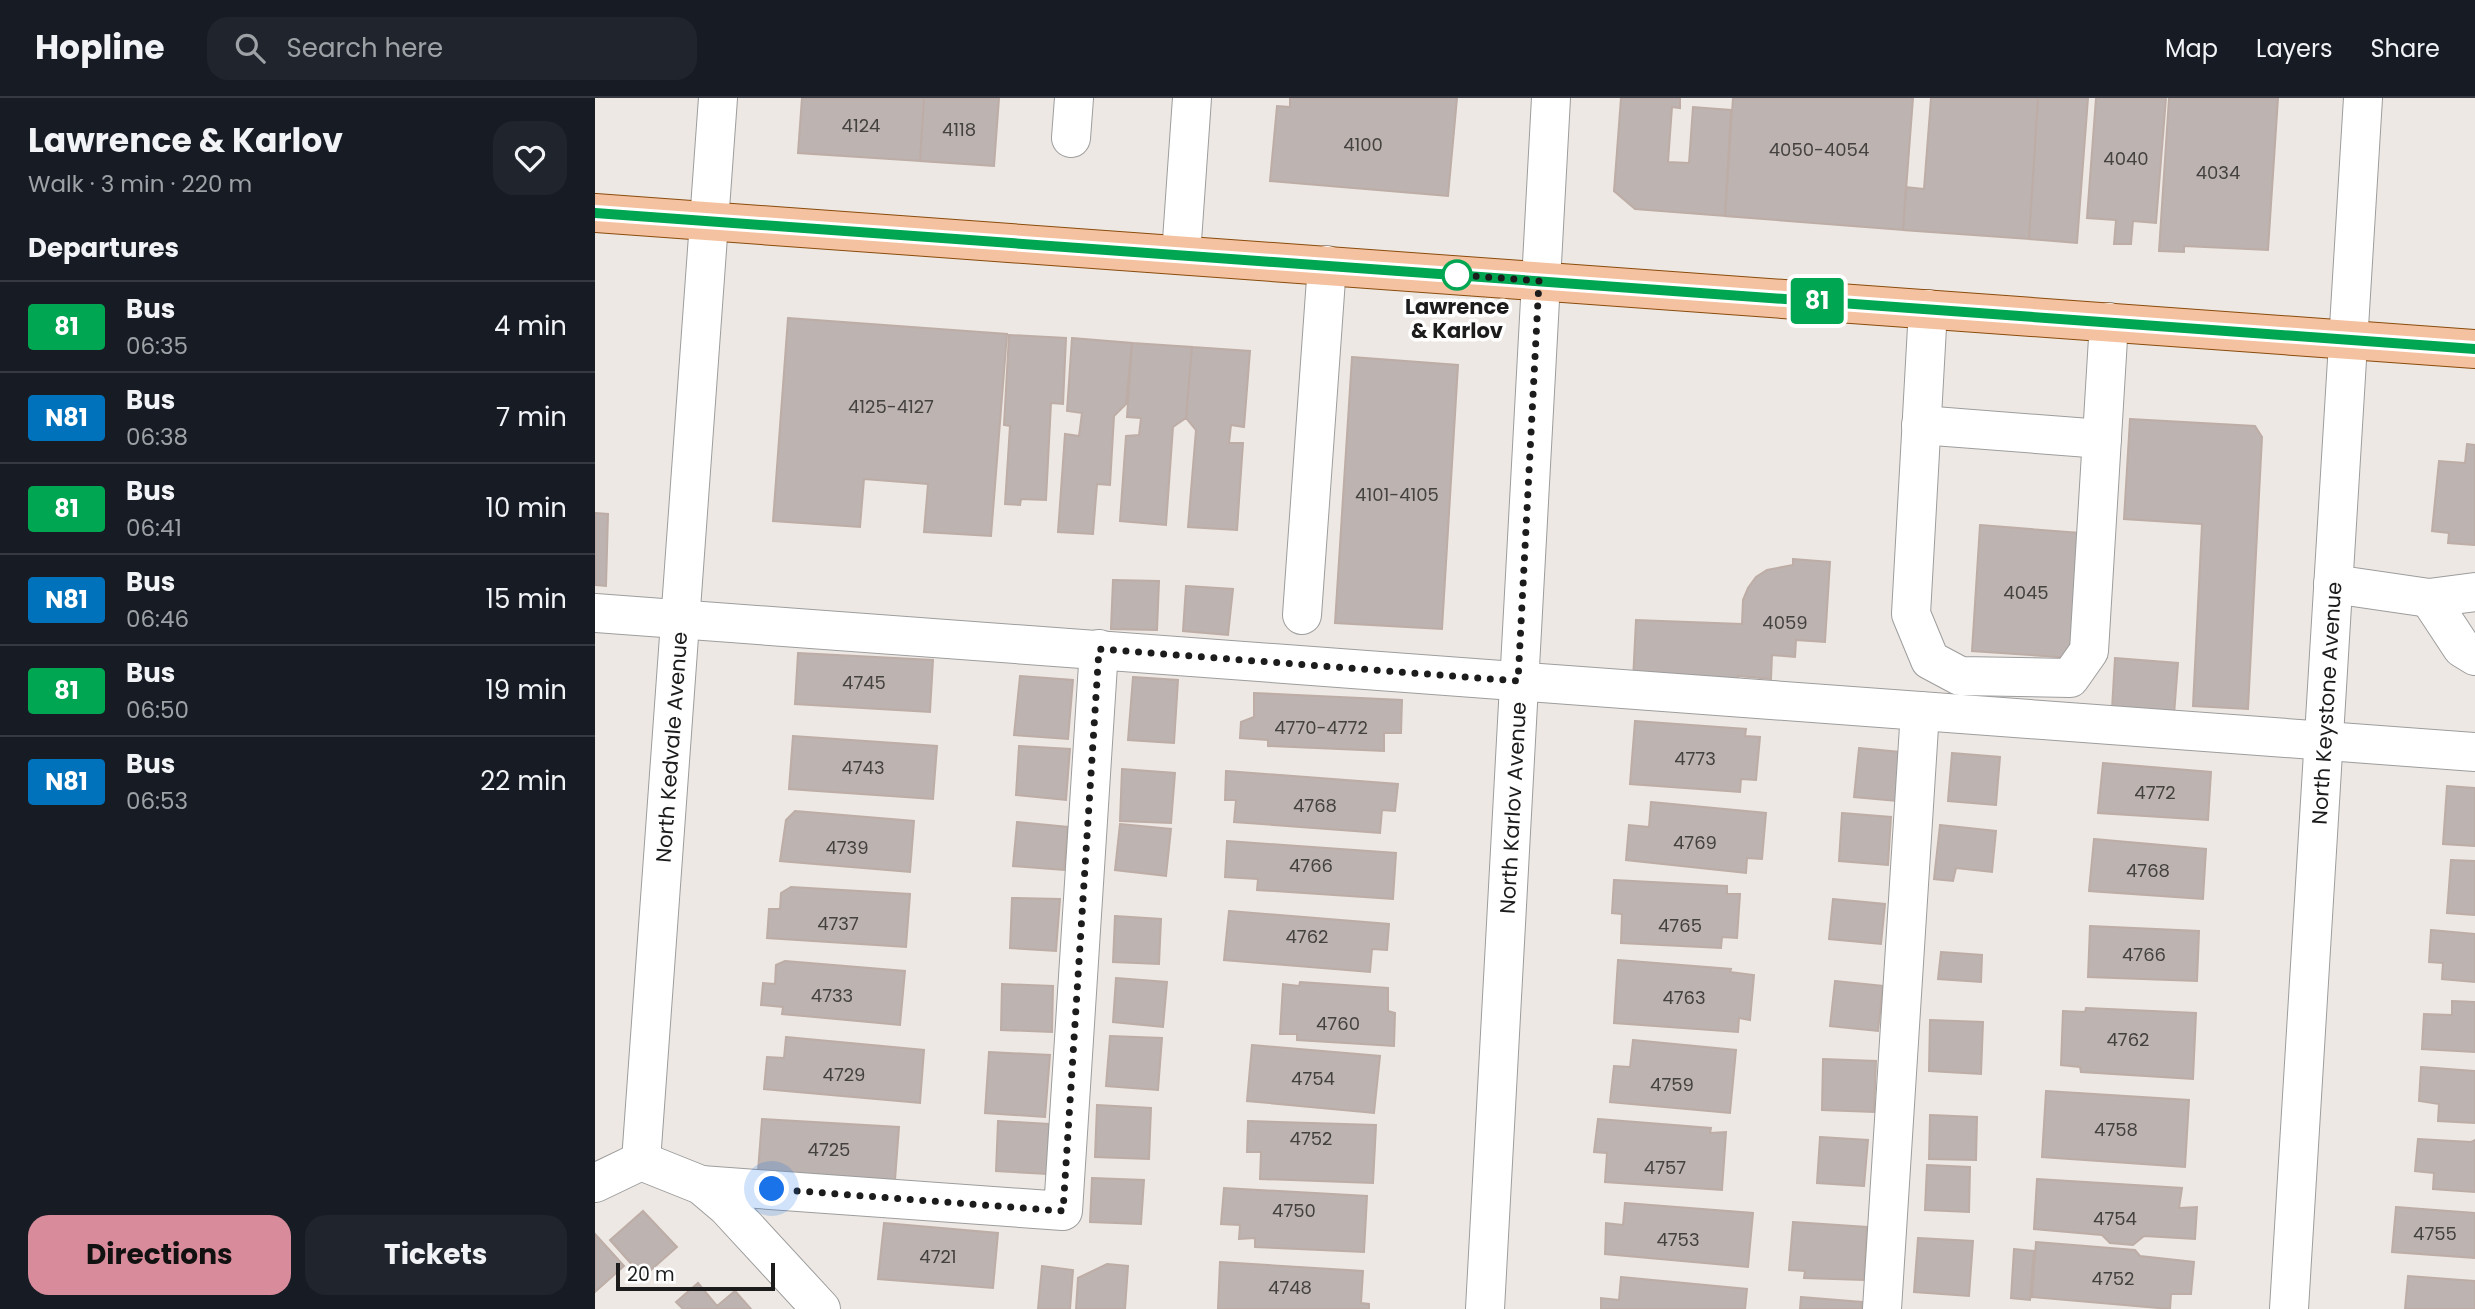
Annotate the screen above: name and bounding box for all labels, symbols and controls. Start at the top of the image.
search box [207,17,697,80]
text: Hopline [35,24,165,71]
icon: search [231,29,269,67]
text: Search here [287,30,443,66]
text: Map [2165,32,2218,65]
text: Layers [2256,32,2332,65]
text: Share [2370,32,2440,65]
house number: 4124 [842,113,880,138]
text: Lawrence & Karlov [28,117,343,164]
house number: 4118 [942,117,976,142]
button: heart [493,121,567,195]
house number: 4100 [1343,132,1383,157]
house number: 4050-4054 [1769,137,1869,162]
house number: 4040 [2103,146,2149,171]
house number: 4034 [2196,160,2240,185]
text: Walk · 3 min · 220 m [28,168,252,200]
text: Departures [28,230,179,266]
marker: Lawrence & Karlov [1442,260,1472,290]
line badge: 81 [1785,278,1849,324]
text: 81 [1805,284,1829,317]
text: Bus [126,291,175,327]
place label: Lawrence & Karlov [1405,292,1509,345]
text: 4 min [494,308,567,344]
text: 81 [54,310,79,343]
text: 06:35 [126,330,188,362]
text: Bus [126,382,175,418]
house number: 4125-4127 [848,394,934,419]
text: 7 min [496,399,567,435]
text: N81 [45,401,88,434]
text: 06:38 [126,421,188,453]
text: Bus [126,473,175,509]
house number: 4101-4105 [1355,482,1439,507]
text: 10 min [486,490,567,526]
text: 81 [54,492,79,525]
text: 06:41 [126,512,182,544]
text: Bus [126,564,175,600]
house number: 4045 [2003,580,2049,605]
text: 15 min [486,581,567,617]
street label: North Keystone Avenue [2304,581,2348,825]
text: N81 [45,583,88,616]
text: 06:46 [126,603,189,635]
house number: 4059 [1762,610,1808,635]
street label: North Kedvale Avenue [648,631,694,863]
text: Bus [126,655,175,691]
house number: 4745 [842,670,886,695]
text: 19 min [486,672,567,708]
text: 81 [54,674,79,707]
text: 06:50 [126,694,189,726]
street label: North Karlov Avenue [1492,701,1533,915]
house number: 4770-4772 [1274,715,1368,740]
text: Bus [126,746,175,782]
house number: 4773 [1674,746,1716,771]
house number: 4743 [841,755,885,780]
text: 22 min [480,763,567,799]
text: N81 [45,765,88,798]
house number: 4772 [2134,780,2176,805]
text: 06:53 [126,785,188,817]
house number: 4768 [1293,793,1337,818]
house number: 4769 [1673,830,1717,855]
house number: 4739 [825,835,869,860]
house number: 4766 [1289,853,1333,878]
house number: 4768 [2126,858,2170,883]
house number: 4737 [817,911,859,936]
house number: 4765 [1658,913,1702,938]
house number: 4762 [1286,924,1328,949]
house number: 4766 [2122,942,2166,967]
house number: 4733 [811,983,853,1008]
house number: 4763 [1662,985,1706,1010]
house number: 4760 [1316,1011,1360,1036]
house number: 4762 [2107,1027,2149,1052]
house number: 4729 [823,1062,865,1087]
house number: 4754 [1291,1066,1335,1091]
house number: 4759 [1650,1072,1694,1097]
house number: 4758 [2094,1117,2138,1142]
house number: 4752 [1290,1126,1332,1151]
house number: 4725 [808,1137,850,1162]
house number: 4757 [1644,1155,1686,1180]
your location [754,1171,789,1206]
house number: 4750 [1272,1198,1316,1223]
house number: 4754 [2093,1206,2137,1231]
button: Directions [28,1215,291,1295]
button: Tickets [305,1215,567,1295]
house number: 4755 [2413,1221,2457,1246]
house number: 4753 [1656,1227,1700,1252]
house number: 4721 [919,1244,957,1269]
scale bar [616,1260,775,1292]
text: 20 m [627,1261,675,1288]
house number: 4752 [2092,1266,2134,1291]
house number: 4748 [1268,1275,1312,1300]

